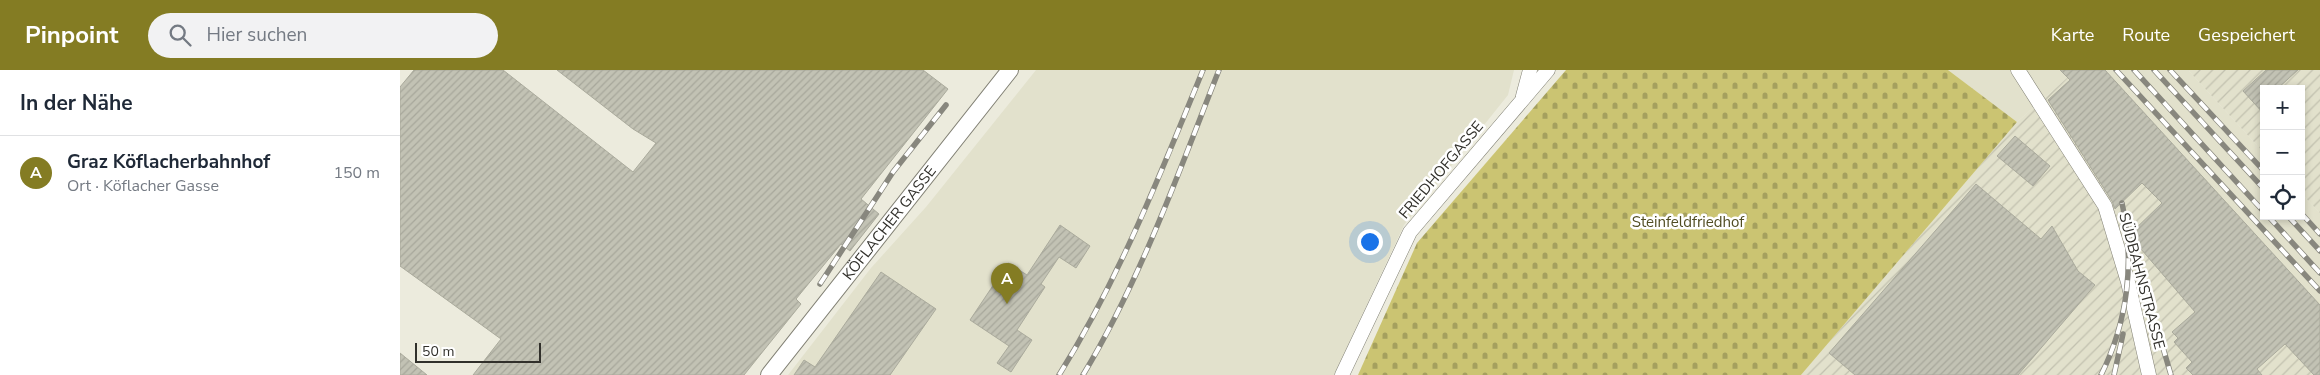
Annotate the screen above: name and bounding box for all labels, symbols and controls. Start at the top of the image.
search box [148,13,498,58]
text: Pinpoint [25,19,118,51]
icon: search [166,21,194,49]
text: Hier suchen [206,22,307,48]
text: Karte [2051,23,2094,47]
text: Route [2122,23,2170,47]
text: Gespeichert [2198,23,2295,47]
map controls [2260,85,2305,220]
button: + [2260,85,2305,130]
text: In der Nähe [20,89,133,117]
street label: FRIEDHOFGASSE [1394,117,1488,223]
button: − [2260,130,2305,175]
text: Graz Köflacherbahnhof [67,149,270,175]
street label: KÖFLACHER GASSE [838,161,941,284]
text: A [30,162,42,184]
text: 150 m [333,162,380,184]
text: Ort · Köflacher Gasse [67,175,219,197]
button: locate [2260,175,2305,220]
street label: SÜDBAHNSTRASSE [2114,210,2170,352]
park label: Steinfeldfriedhof [1632,212,1745,232]
your location [1357,229,1383,255]
pin: A [991,263,1023,304]
scale bar [415,340,541,363]
text: 50 m [422,342,454,361]

